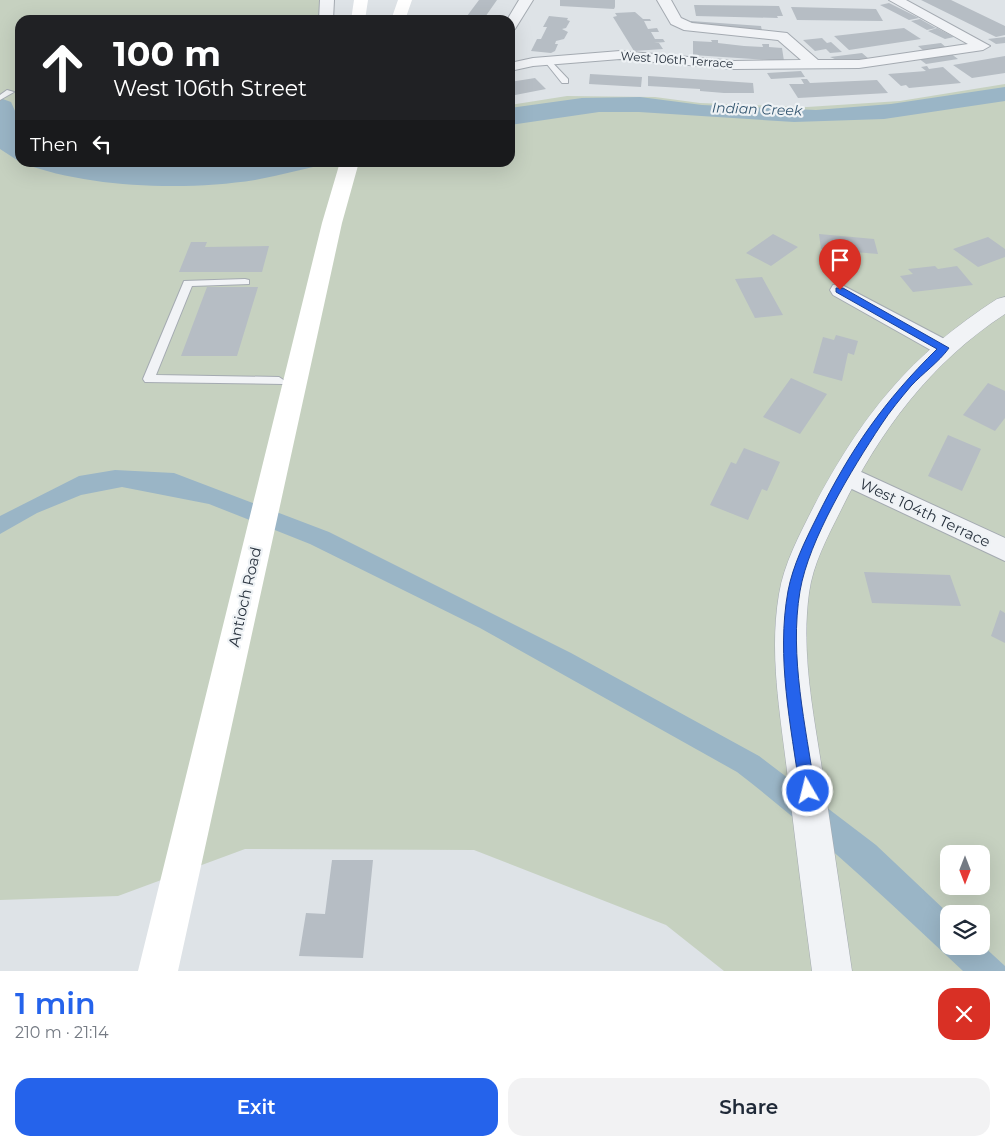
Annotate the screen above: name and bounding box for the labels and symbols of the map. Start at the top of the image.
street label: West 106th Terrace [620,48,734,71]
water label: Indian Creek [712,98,803,120]
pin [819,239,861,290]
street label: West 104th Terrace [857,474,994,551]
street label: Antioch Road [224,545,265,649]
position arrow [781,764,833,816]
north arrow [940,845,990,895]

